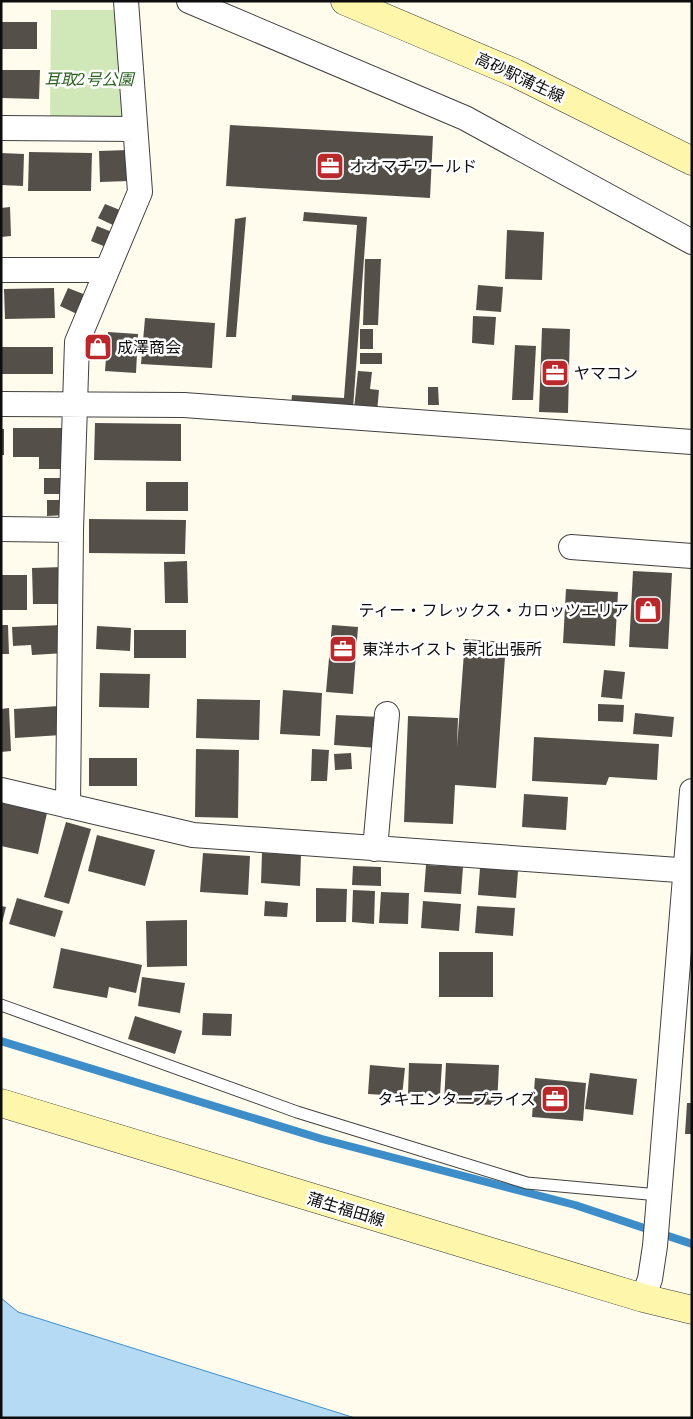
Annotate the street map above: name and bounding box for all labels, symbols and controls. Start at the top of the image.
street label: 高砂駅蒲生線 [472,47,568,107]
park label: 耳取2号公園 [45,68,135,90]
office icon: オオマチワールド [315,151,345,181]
place label: オオマチワールド [349,155,477,177]
shop icon: 成澤商会 [83,332,113,362]
place label: 成澤商会 [117,336,181,358]
office icon: ヤマコン [540,358,570,388]
place label: ヤマコン [574,362,638,384]
shop icon: ティー・フレックス・カロッツエリア [633,595,663,625]
place label: ティー・フレックス・カロッツエリア [358,599,629,621]
office icon: 東洋ホイスト 東北出張所 [328,634,358,664]
place label: 東洋ホイスト 東北出張所 [362,638,542,660]
office icon: タキエンタープライズ [540,1084,570,1114]
place label: タキエンタープライズ [377,1088,536,1110]
street label: 蒲生福田線 [305,1187,387,1231]

